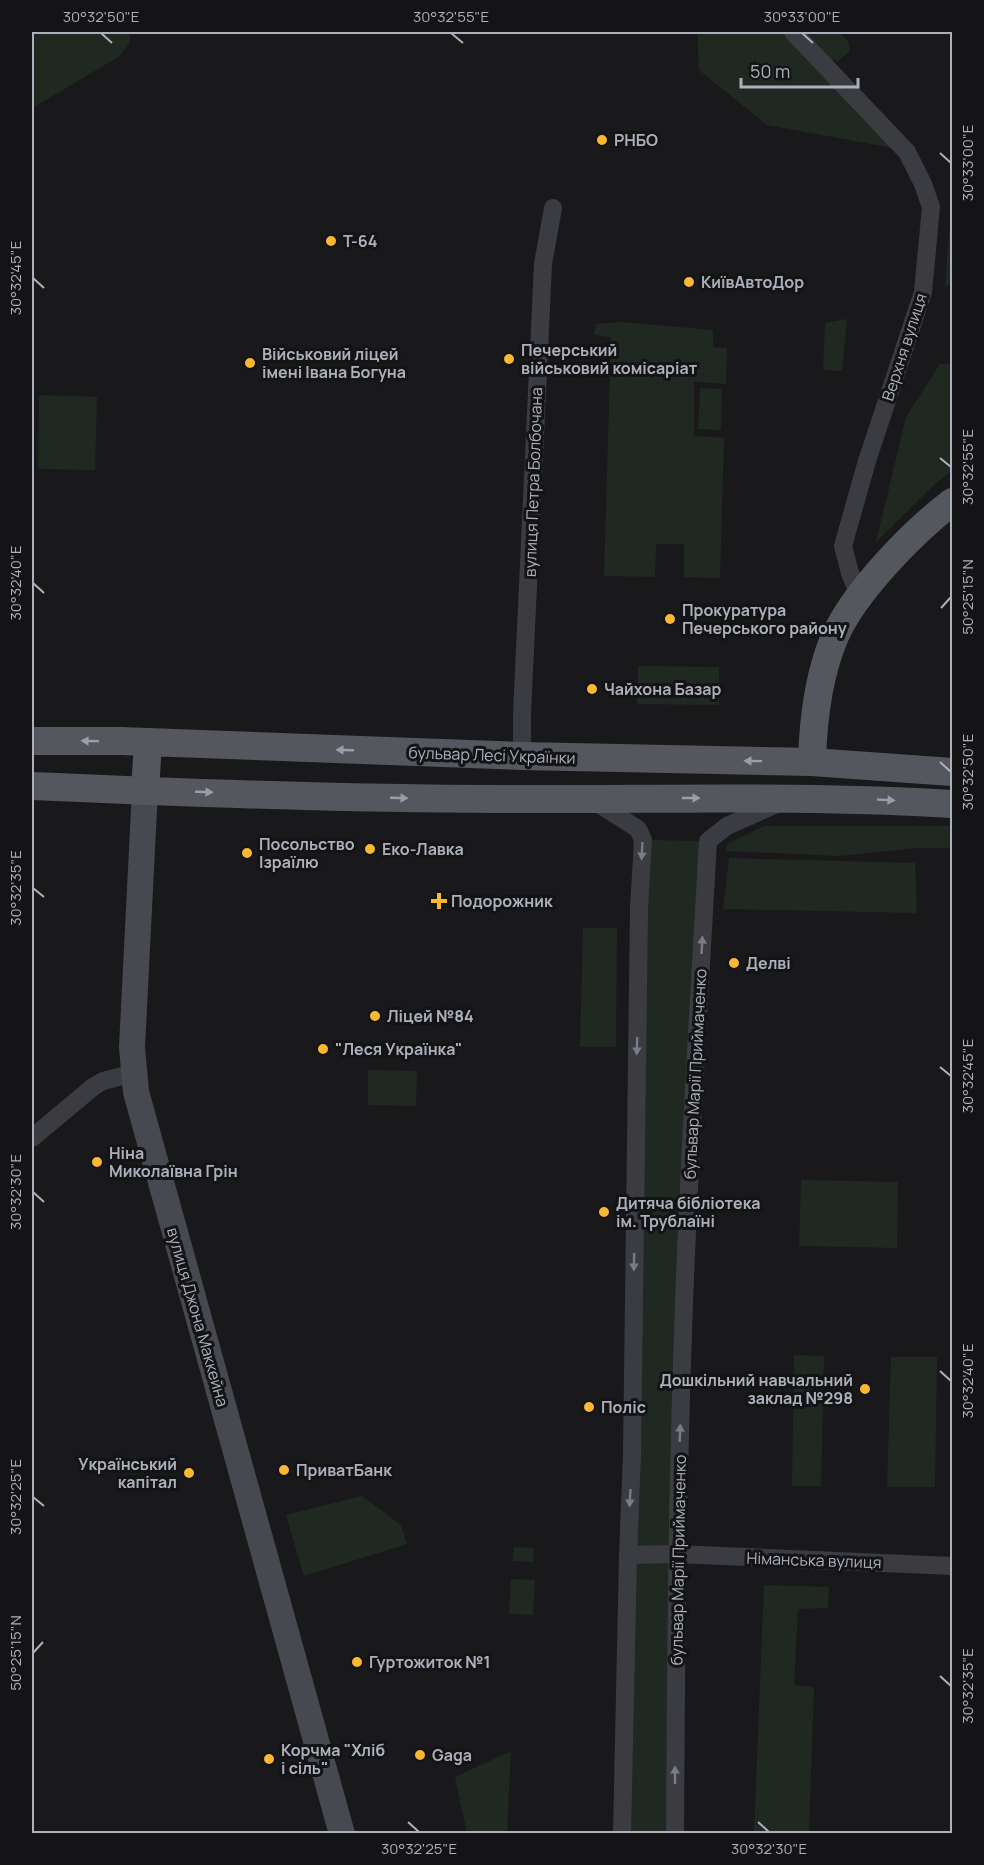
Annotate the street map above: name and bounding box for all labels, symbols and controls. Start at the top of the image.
text: 30°32'50"E [63,6,139,27]
text: 30°32'55"E [413,6,489,27]
text: 30°33'00"E [764,6,840,27]
scale bar [741,51,858,89]
text: 50 m [750,59,790,83]
text: 30°33'00"E [957,125,978,201]
place label: РНБО [614,129,658,151]
marker: РНБО [595,133,609,147]
place label: Т-64 [343,230,378,252]
marker: Т-64 [324,234,338,248]
text: 30°32'45"E [5,241,26,315]
place label: КиївАвтоДор [701,271,804,293]
marker: КиївАвтоДор [682,275,696,289]
street label: Верхня вулиця [876,290,932,404]
place label: Печерський військовий комісаріат [521,339,698,379]
place label: Військовий ліцей імені Івана Богуна [262,343,406,383]
marker: Печерський військовий комісаріат [502,352,516,366]
marker: Військовий ліцей імені Івана Богуна [243,356,257,370]
street label: вулиця Петра Болбочана [519,387,547,577]
text: 30°32'55"E [957,429,978,505]
text: 30°32'40"E [5,546,26,620]
text: 50°25'15"N [957,559,978,635]
place label: Прокуратура Печерського району [682,599,847,639]
marker: Прокуратура Печерського району [663,612,677,626]
place label: Чайхона Базар [604,678,722,700]
marker: Чайхона Базар [585,682,599,696]
text: 30°32'50"E [957,734,978,810]
one-way arrow [80,736,99,746]
street label: бульвар Лесі Українки [408,741,576,769]
one-way arrow [336,745,355,754]
one-way arrow [744,756,763,766]
one-way arrow [194,787,213,797]
one-way arrow [389,793,408,802]
one-way arrow [681,793,700,803]
one-way arrow [876,795,895,804]
place label: Посольство Ізраїлю [259,833,355,873]
place label: Еко-Лавка [382,838,464,860]
one-way arrow [638,841,647,860]
marker: Еко-Лавка [363,842,377,856]
marker: Посольство Ізраїлю [240,846,254,860]
text: 30°32'35"E [5,850,26,926]
place label: Подорожник [451,890,553,912]
marker: Подорожник [432,894,446,908]
one-way arrow [697,935,707,954]
place label: Делві [746,952,791,974]
marker: Делві [727,956,741,970]
street label: бульвар Марії Приймаченко [679,968,711,1180]
place label: Ліцей №84 [387,1005,474,1027]
marker: Ліцей №84 [368,1009,382,1023]
one-way arrow [632,1036,642,1055]
place label: "Леся Українка" [335,1038,463,1060]
text: 30°32'45"E [957,1039,978,1113]
marker: "Леся Українка" [316,1042,330,1056]
place label: Ніна Миколаївна Грін [109,1142,238,1182]
text: 30°32'30"E [5,1154,26,1230]
marker: Ніна Миколаївна Грін [90,1155,104,1169]
place label: Дитяча бібліотека ім. Трублаїні [616,1192,761,1232]
marker: Дитяча бібліотека ім. Трублаїні [597,1205,611,1219]
street label: вулиця Джона Маккейна [162,1225,234,1409]
one-way arrow [629,1252,639,1271]
text: 30°32'40"E [957,1344,978,1418]
place label: Дошкільний навчальний заклад №298 [660,1369,853,1409]
marker: Дошкільний навчальний заклад №298 [858,1382,872,1396]
place label: Поліс [601,1396,646,1418]
marker: Поліс [582,1400,596,1414]
one-way arrow [675,1424,685,1443]
place label: Український капітал [78,1453,177,1493]
street label: бульвар Марії Приймаченко [665,1454,691,1666]
text: 30°32'25"E [5,1459,26,1535]
place label: ПриватБанк [296,1459,392,1481]
marker: ПриватБанк [277,1463,291,1477]
marker: Український капітал [182,1466,196,1480]
one-way arrow [626,1489,635,1508]
street label: Німанська вулиця [746,1547,882,1573]
text: 50°25'15"N [5,1615,26,1691]
text: 30°32'35"E [957,1648,978,1724]
place label: Гуртожиток №1 [369,1651,491,1673]
marker: Гуртожиток №1 [350,1655,364,1669]
place label: Корчма "Хліб і сіль" [281,1739,385,1779]
place label: Gaga [432,1744,472,1766]
marker: Gaga [413,1748,427,1762]
marker: Корчма "Хліб і сіль" [262,1752,276,1766]
one-way arrow [670,1766,680,1785]
text: 30°32'25"E [381,1838,457,1859]
text: 30°32'30"E [731,1838,807,1859]

